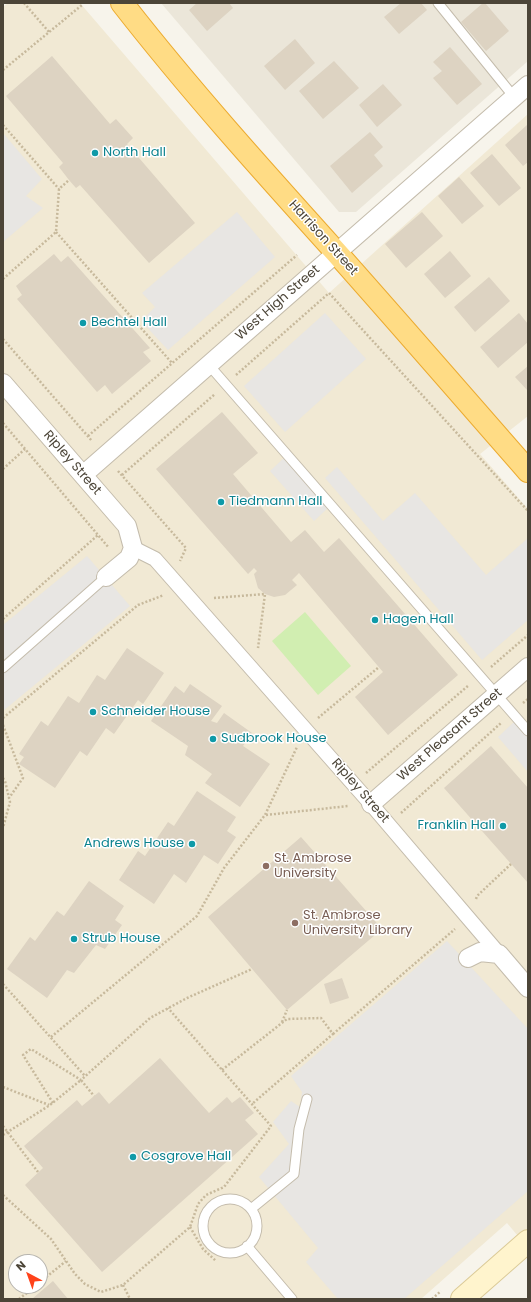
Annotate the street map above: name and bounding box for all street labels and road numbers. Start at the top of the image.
street label: Harrison Street [285,197,361,279]
street label: West High Street [233,262,323,344]
street label: Ripley Street [40,428,104,498]
street label: West Pleasant Street [395,685,505,785]
street label: Ripley Street [328,756,392,826]

